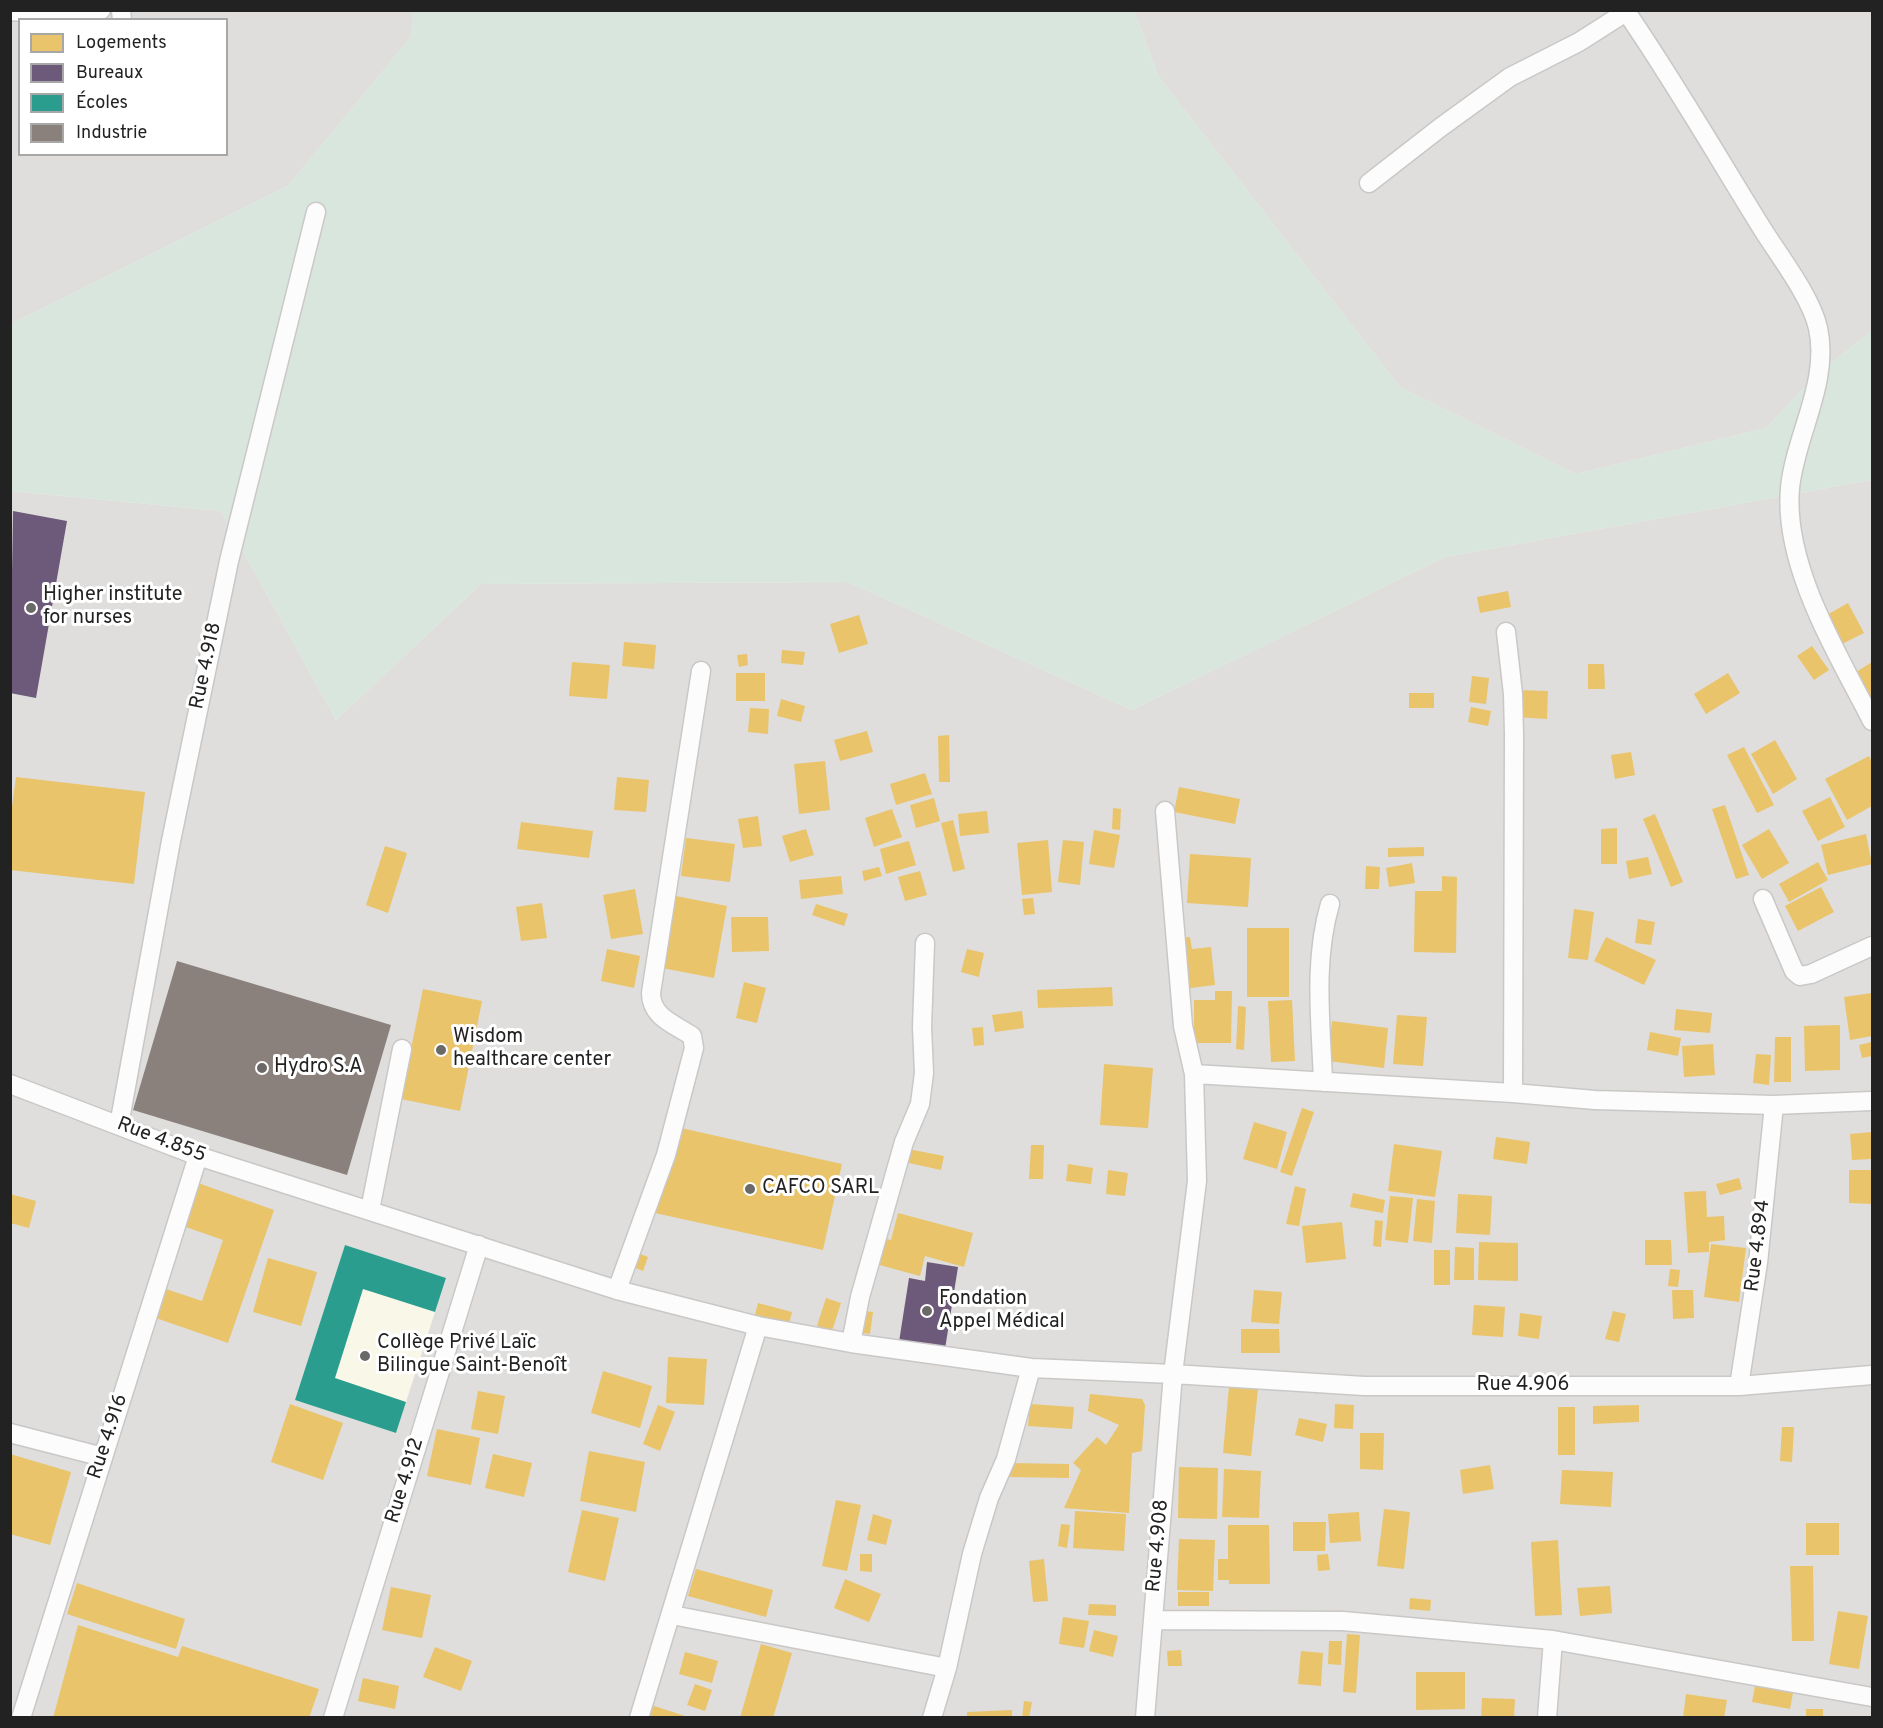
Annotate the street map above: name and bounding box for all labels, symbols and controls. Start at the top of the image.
legend [18,18,228,156]
text: Logements [76,32,167,55]
text: Bureaux [76,62,143,85]
text: Écoles [76,92,128,115]
text: Industrie [76,122,147,145]
place label: Higher institute for nurses [43,584,183,631]
marker: Higher institute for nurses [24,601,38,615]
street label: Rue 4.918 [186,620,228,712]
place label: Wisdom healthcare center [453,1026,611,1073]
marker: Wisdom healthcare center [434,1043,448,1057]
place label: Hydro S.A [274,1056,363,1080]
marker: Hydro S.A [255,1061,269,1075]
street label: Rue 4.855 [113,1113,209,1169]
place label: CAFCO SARL [762,1177,879,1201]
marker: CAFCO SARL [743,1182,757,1196]
street label: Rue 4.894 [1741,1199,1777,1293]
place label: Fondation Appel Médical [939,1288,1065,1335]
marker: Fondation Appel Médical [920,1304,934,1318]
place label: Collège Privé Laïc Bilingue Saint-Benoît [377,1332,568,1379]
marker: Collège Privé Laïc Bilingue Saint-Benoît [358,1349,372,1363]
street label: Rue 4.906 [1476,1374,1570,1398]
street label: Rue 4.916 [84,1392,134,1482]
street label: Rue 4.912 [382,1435,430,1527]
street label: Rue 4.908 [1143,1498,1175,1594]

